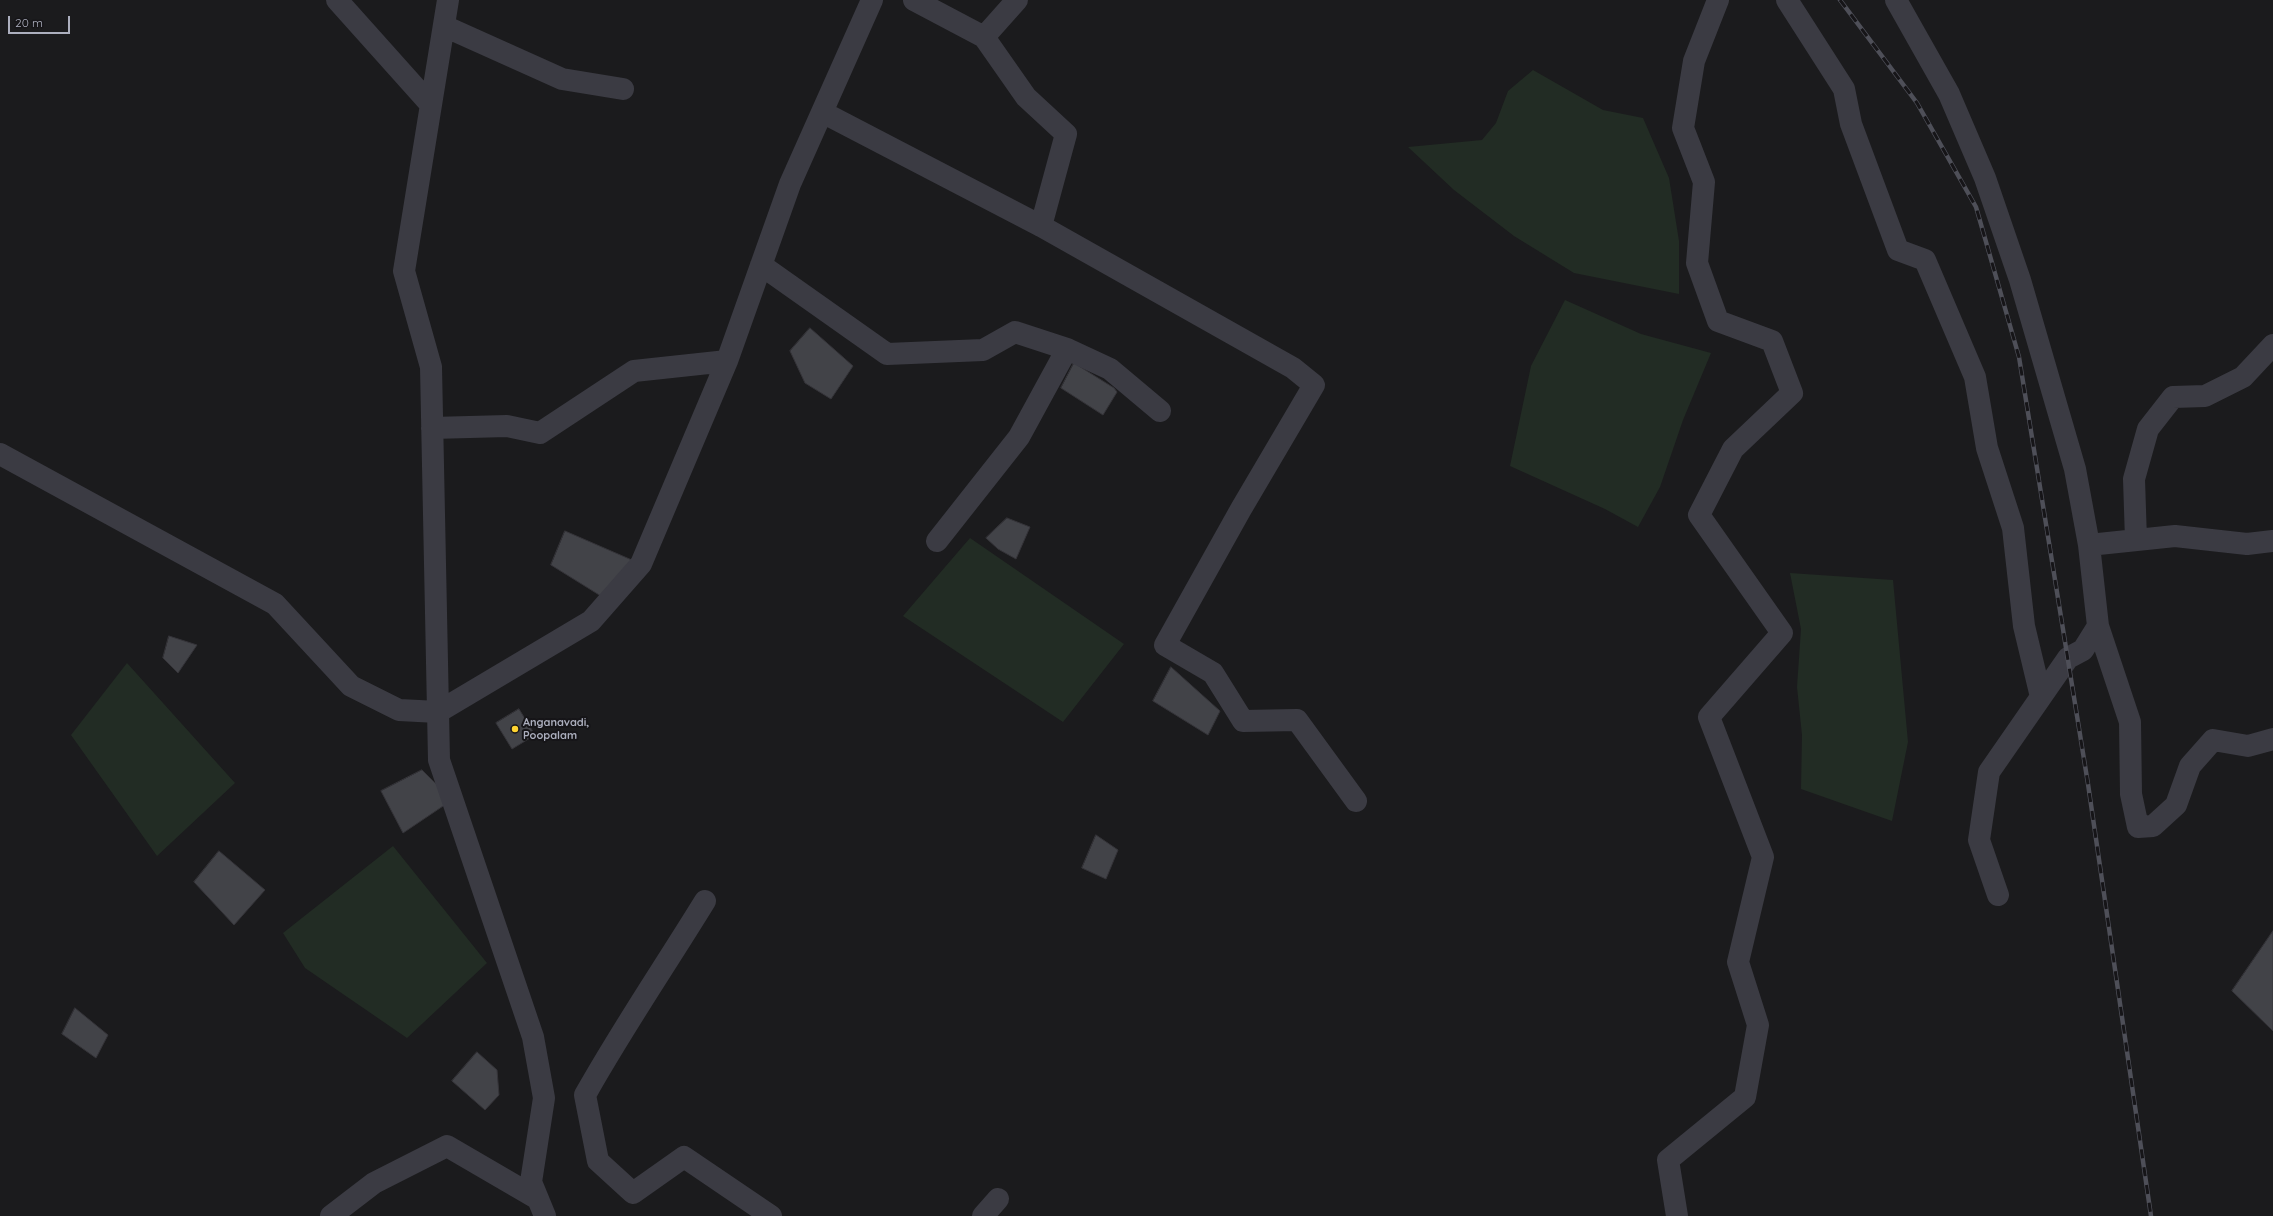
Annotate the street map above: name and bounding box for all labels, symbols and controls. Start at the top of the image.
scale bar [10,8,72,34]
text: 20 m [15,15,43,30]
place label: Anganavadi, Poopalam [523,716,589,742]
marker: Anganavadi, Poopalam [510,724,520,734]

